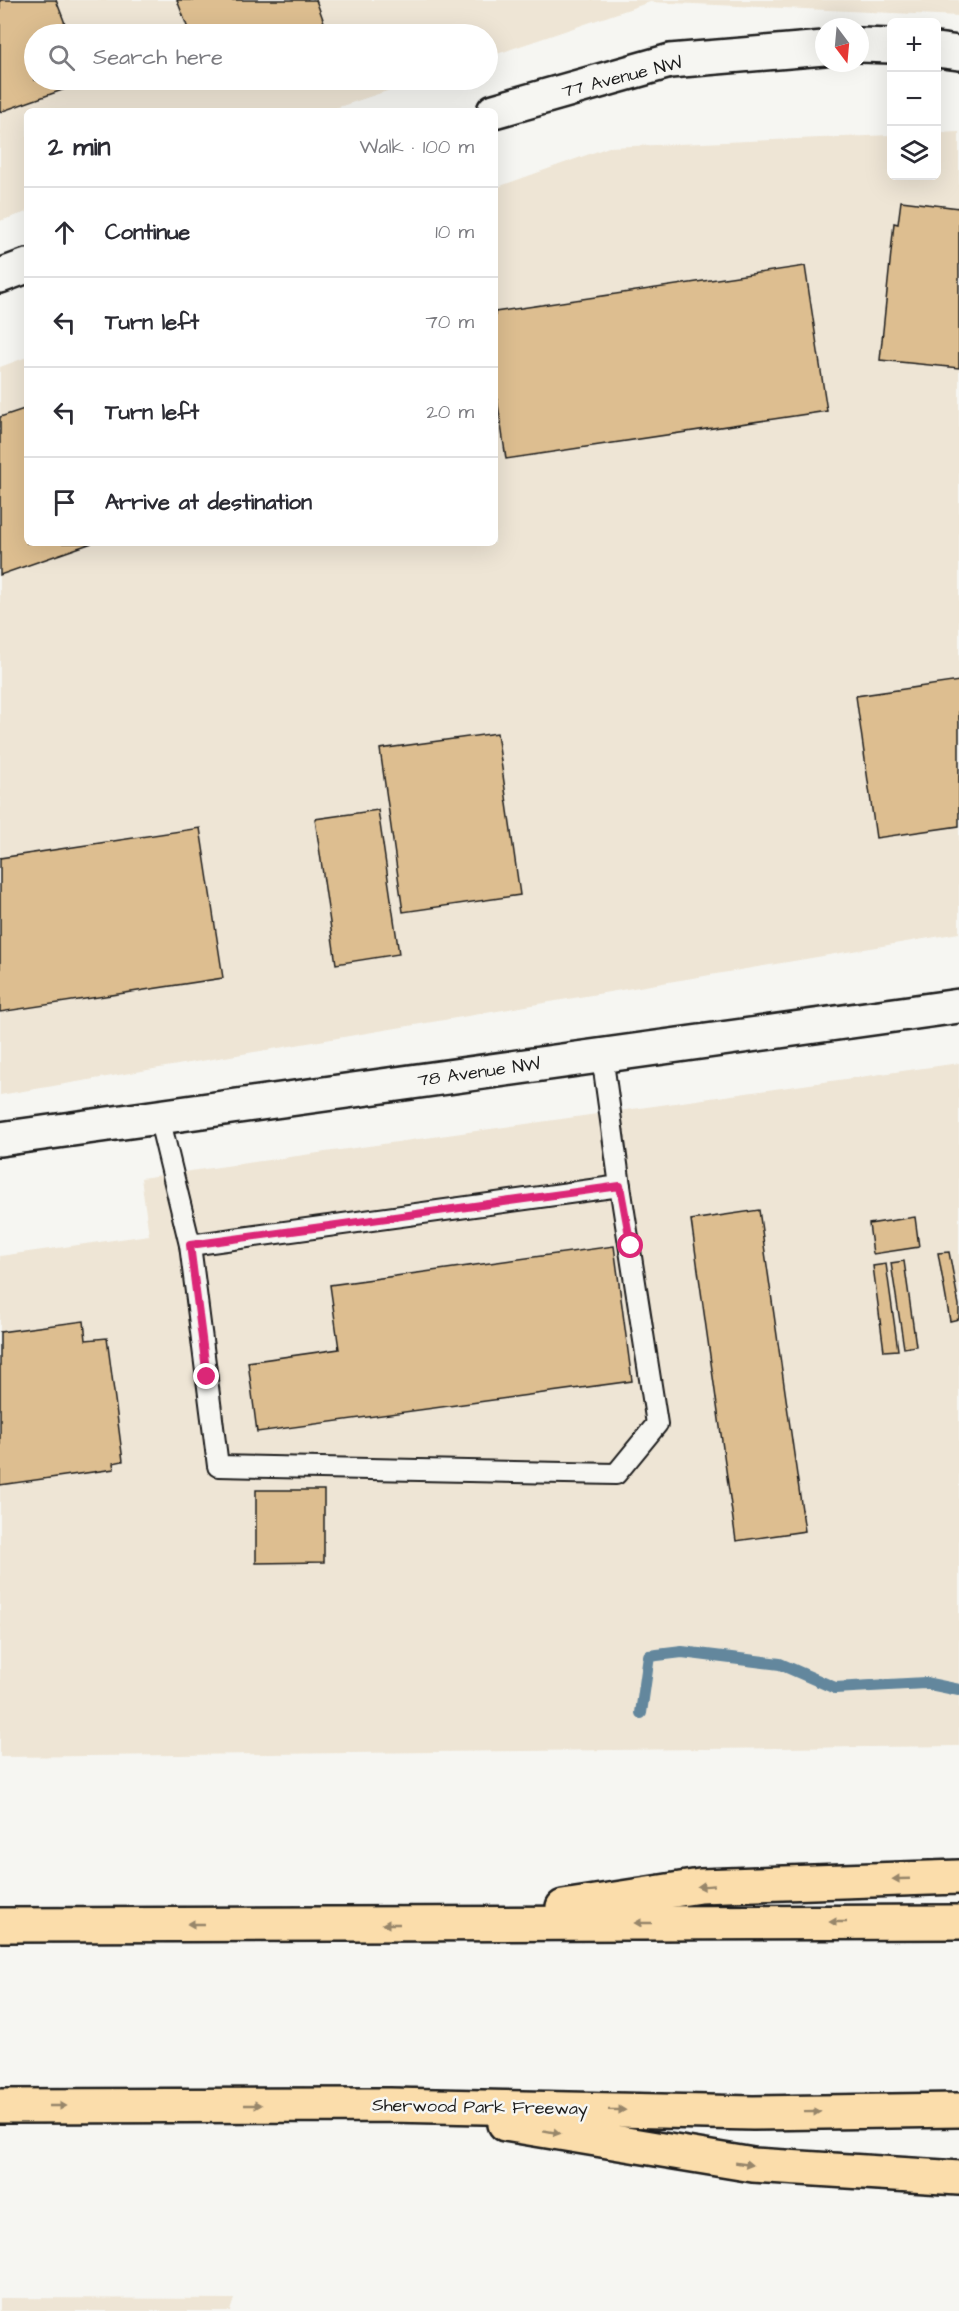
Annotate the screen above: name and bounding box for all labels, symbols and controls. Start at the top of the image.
north arrow [815,18,869,72]
map controls [887,18,941,180]
button: + [887,18,941,72]
search box [24,24,498,90]
icon: search [45,41,78,74]
text: Search here [93,42,223,73]
street label: 77 Avenue NW [559,50,685,104]
button: − [887,72,941,126]
button: layers [887,126,941,180]
text: 2 min [48,129,110,165]
text: Walk · 100 m [359,133,474,161]
icon: ahead [48,216,81,249]
text: Continue [105,217,190,248]
text: 10 m [435,218,474,246]
icon: left [48,306,81,339]
text: Turn left [105,307,199,338]
text: 70 m [426,308,474,336]
icon: left [48,396,81,429]
text: Turn left [105,397,199,428]
text: 20 m [426,398,474,426]
icon: arrive [48,486,81,519]
text: Arrive at destination [105,487,312,518]
street label: 78 Avenue NW [416,1051,542,1093]
route start [617,1232,643,1258]
route end [193,1363,219,1389]
one-way arrow [891,1875,910,1884]
one-way arrow [696,1882,715,1891]
one-way arrow [828,1917,847,1927]
one-way arrow [633,1918,652,1928]
one-way arrow [187,1919,206,1929]
one-way arrow [382,1919,401,1929]
street label: Sherwood Park Freeway [372,2093,588,2122]
one-way arrow [244,2100,263,2110]
one-way arrow [49,2101,68,2111]
one-way arrow [607,2105,626,2114]
one-way arrow [802,2107,821,2117]
one-way arrow [542,2127,561,2136]
one-way arrow [735,2159,754,2168]

